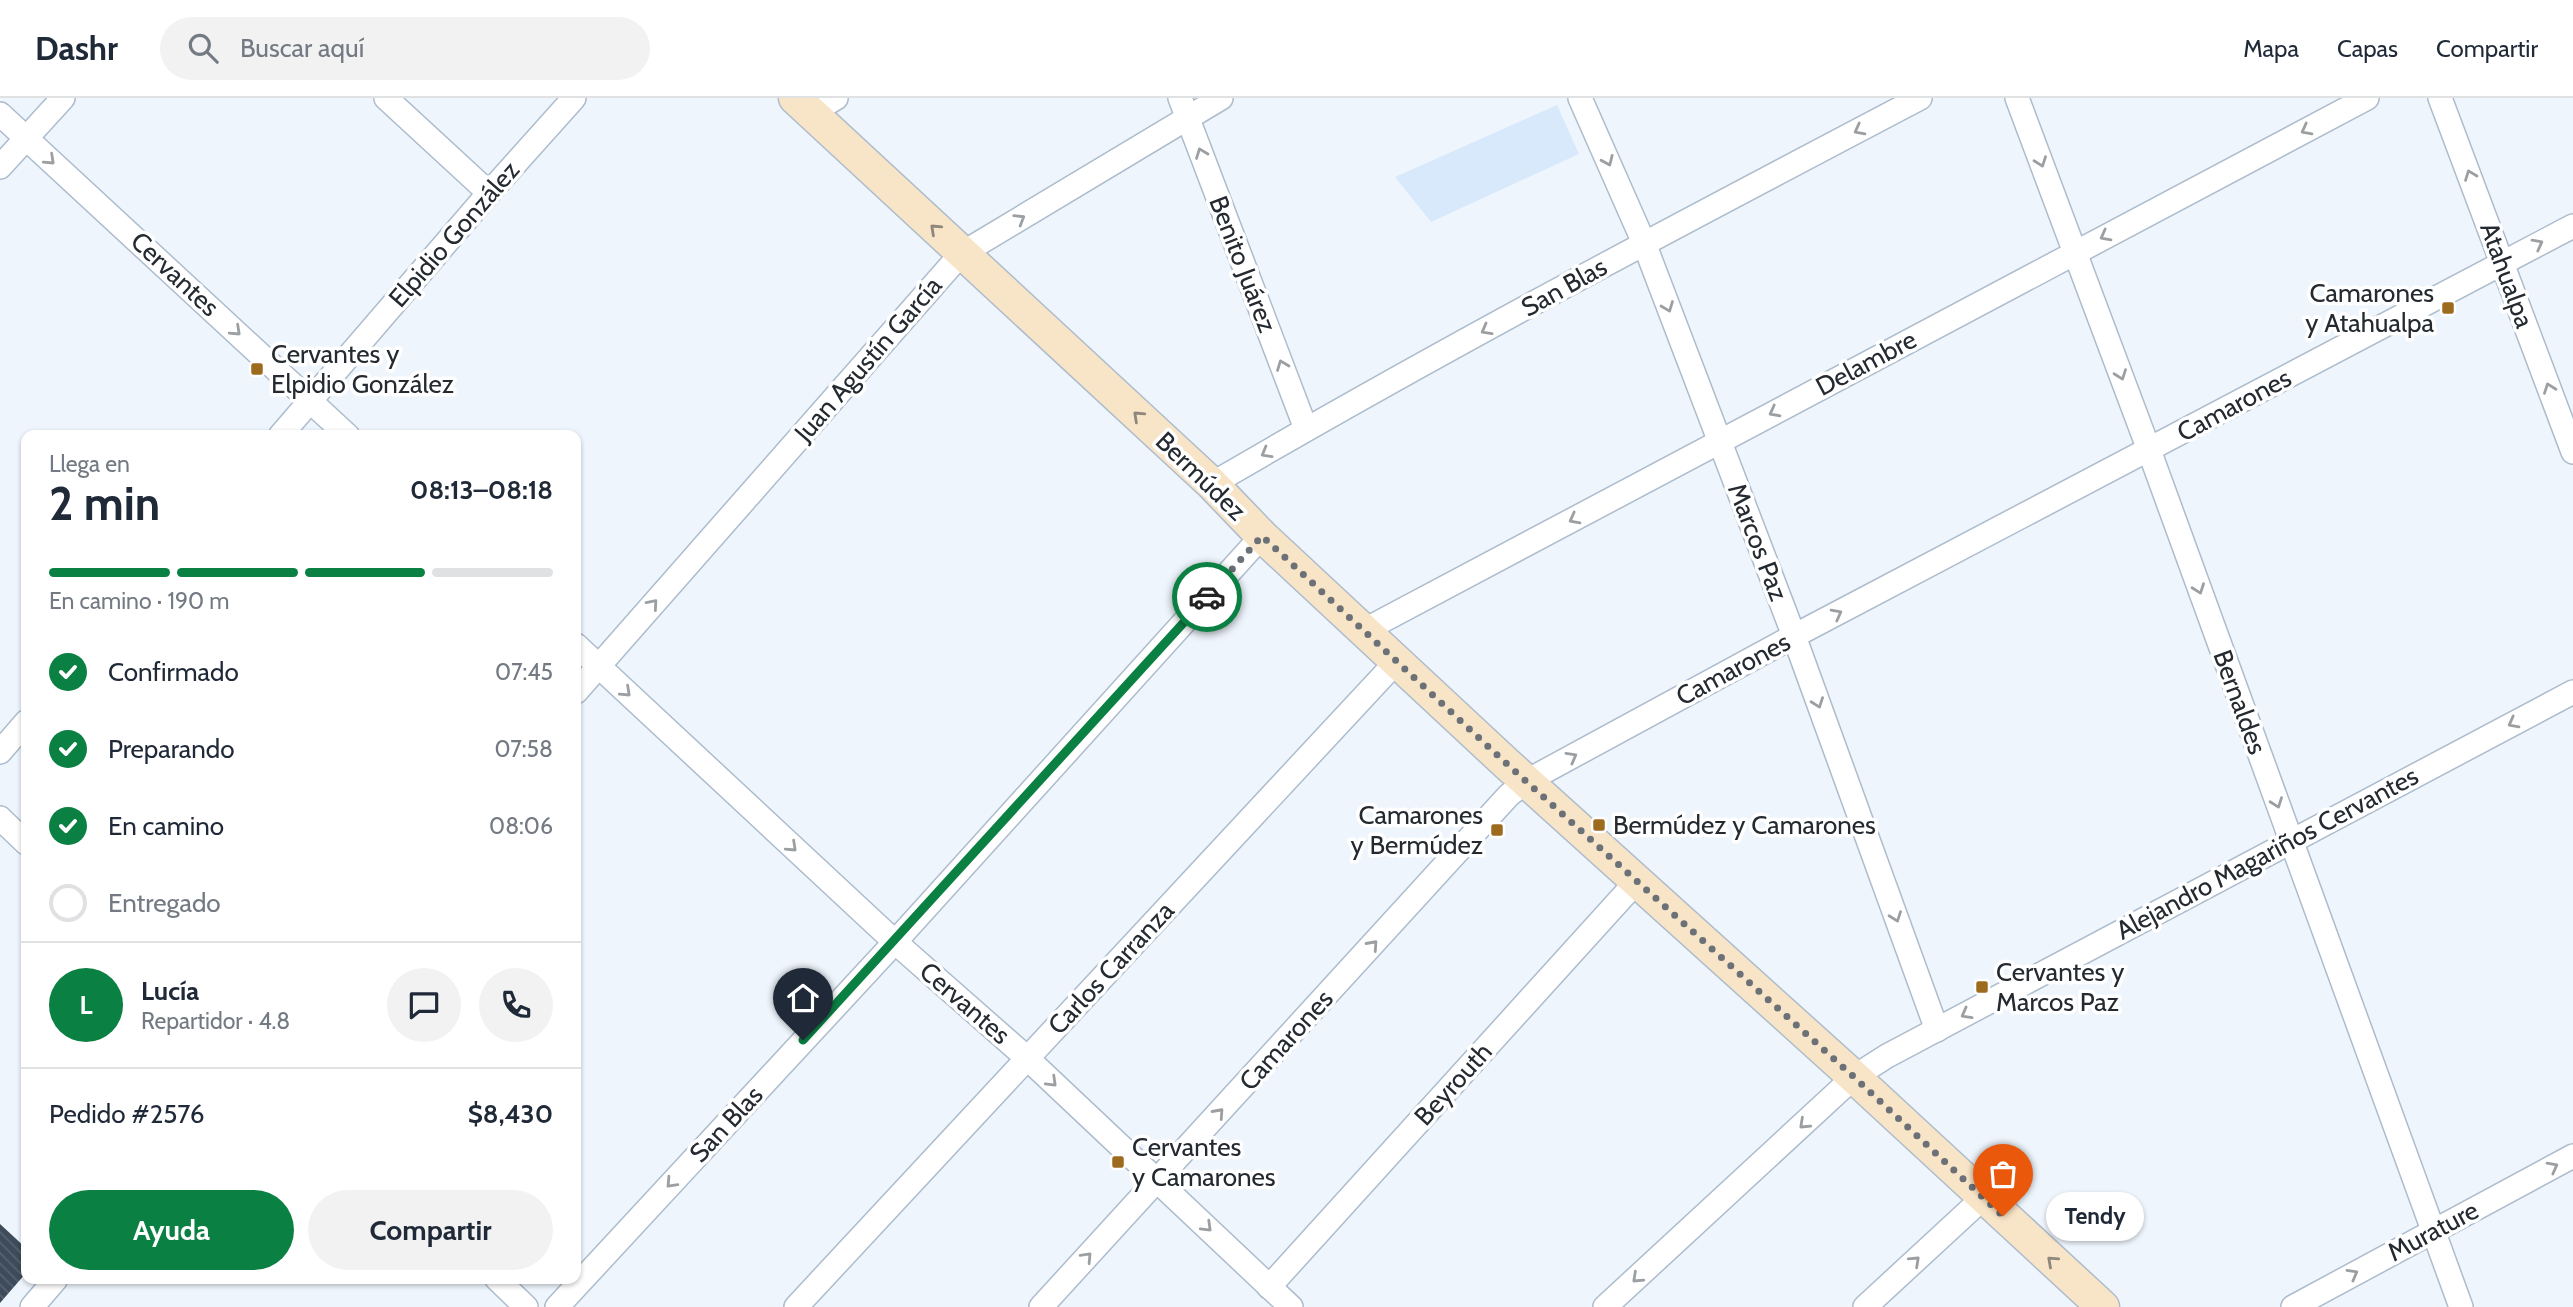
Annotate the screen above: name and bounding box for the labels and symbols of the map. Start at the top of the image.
one-way arrow [1854,121,1866,135]
one-way arrow [2301,121,2313,135]
one-way arrow [1195,147,1209,159]
one-way arrow [42,152,55,164]
street label: Elpidio González [382,154,526,314]
one-way arrow [1599,154,1613,166]
one-way arrow [2033,155,2047,167]
one-way arrow [2464,169,2478,181]
street label: Benito Juárez [1202,191,1284,337]
one-way arrow [1012,214,1025,227]
street label: Atahualpa [2473,218,2541,333]
street label: Cervantes [124,225,226,323]
one-way arrow [930,225,943,237]
one-way arrow [2100,227,2112,241]
one-way arrow [2531,239,2543,253]
street label: San Blas [1516,250,1613,323]
street label: Juan Agustín García [787,270,949,449]
place label: Camarones y Atahualpa [2305,277,2435,339]
one-way arrow [1660,300,1674,312]
marker: Camarones y Atahualpa [2440,300,2456,316]
one-way arrow [228,322,241,335]
one-way arrow [1481,322,1493,335]
street label: Delambre [1810,323,1922,403]
place label: Cervantes y Elpidio González [271,338,454,400]
one-way arrow [1276,360,1290,372]
marker: Cervantes y Elpidio González [249,361,265,377]
street label: Camarones [2171,362,2297,448]
one-way arrow [2112,369,2126,381]
one-way arrow [2544,382,2558,394]
one-way arrow [1769,404,1782,417]
one-way arrow [1133,412,1146,425]
street label: Bermúdez [1149,425,1253,527]
one-way arrow [1261,444,1274,457]
street label: Marcos Paz [1721,479,1795,605]
one-way arrow [1568,510,1581,524]
courier [1172,562,1242,632]
one-way arrow [2191,582,2205,594]
one-way arrow [645,600,657,613]
one-way arrow [1830,608,1842,622]
street label: Camarones [1670,626,1796,712]
street label: Bernaldes [2206,646,2274,759]
one-way arrow [618,684,631,696]
one-way arrow [1810,696,1824,708]
one-way arrow [2507,715,2520,729]
one-way arrow [1565,751,1577,765]
street label: Alejandro Magariños Cervantes [2110,760,2424,946]
one-way arrow [2268,796,2282,808]
place label: Camarones y Bermúdez [1351,799,1483,861]
place label: Bermúdez y Camarones [1613,809,1876,841]
marker: Bermúdez y Camarones [1591,817,1607,833]
marker: Camarones y Bermúdez [1489,822,1505,838]
one-way arrow [784,838,797,851]
street label: Carlos Carranza [1041,895,1181,1041]
one-way arrow [1887,910,1901,922]
one-way arrow [1364,940,1377,953]
street label: Cervantes [913,955,1017,1051]
place label: Cervantes y Marcos Paz [1996,956,2124,1018]
pin [773,968,833,1040]
marker: Cervantes y Marcos Paz [1974,979,1990,995]
street label: Camarones [1232,983,1340,1097]
one-way arrow [1961,1006,1973,1020]
street label: Beyrouth [1407,1036,1499,1132]
one-way arrow [1044,1073,1057,1086]
street label: San Blas [683,1079,770,1169]
one-way arrow [1211,1108,1223,1121]
one-way arrow [1799,1115,1812,1128]
place label: Cervantes y Camarones [1132,1131,1276,1193]
pin [1973,1144,2033,1216]
marker: Cervantes y Camarones [1110,1154,1126,1170]
one-way arrow [2546,1161,2558,1175]
one-way arrow [667,1175,679,1188]
callout: Tendy [2045,1192,2143,1240]
street label: Murature [2382,1194,2484,1268]
one-way arrow [1199,1219,1212,1232]
one-way arrow [1079,1252,1092,1265]
one-way arrow [1907,1256,1920,1269]
one-way arrow [2047,1257,2060,1269]
one-way arrow [2345,1269,2358,1282]
one-way arrow [1632,1270,1645,1282]

